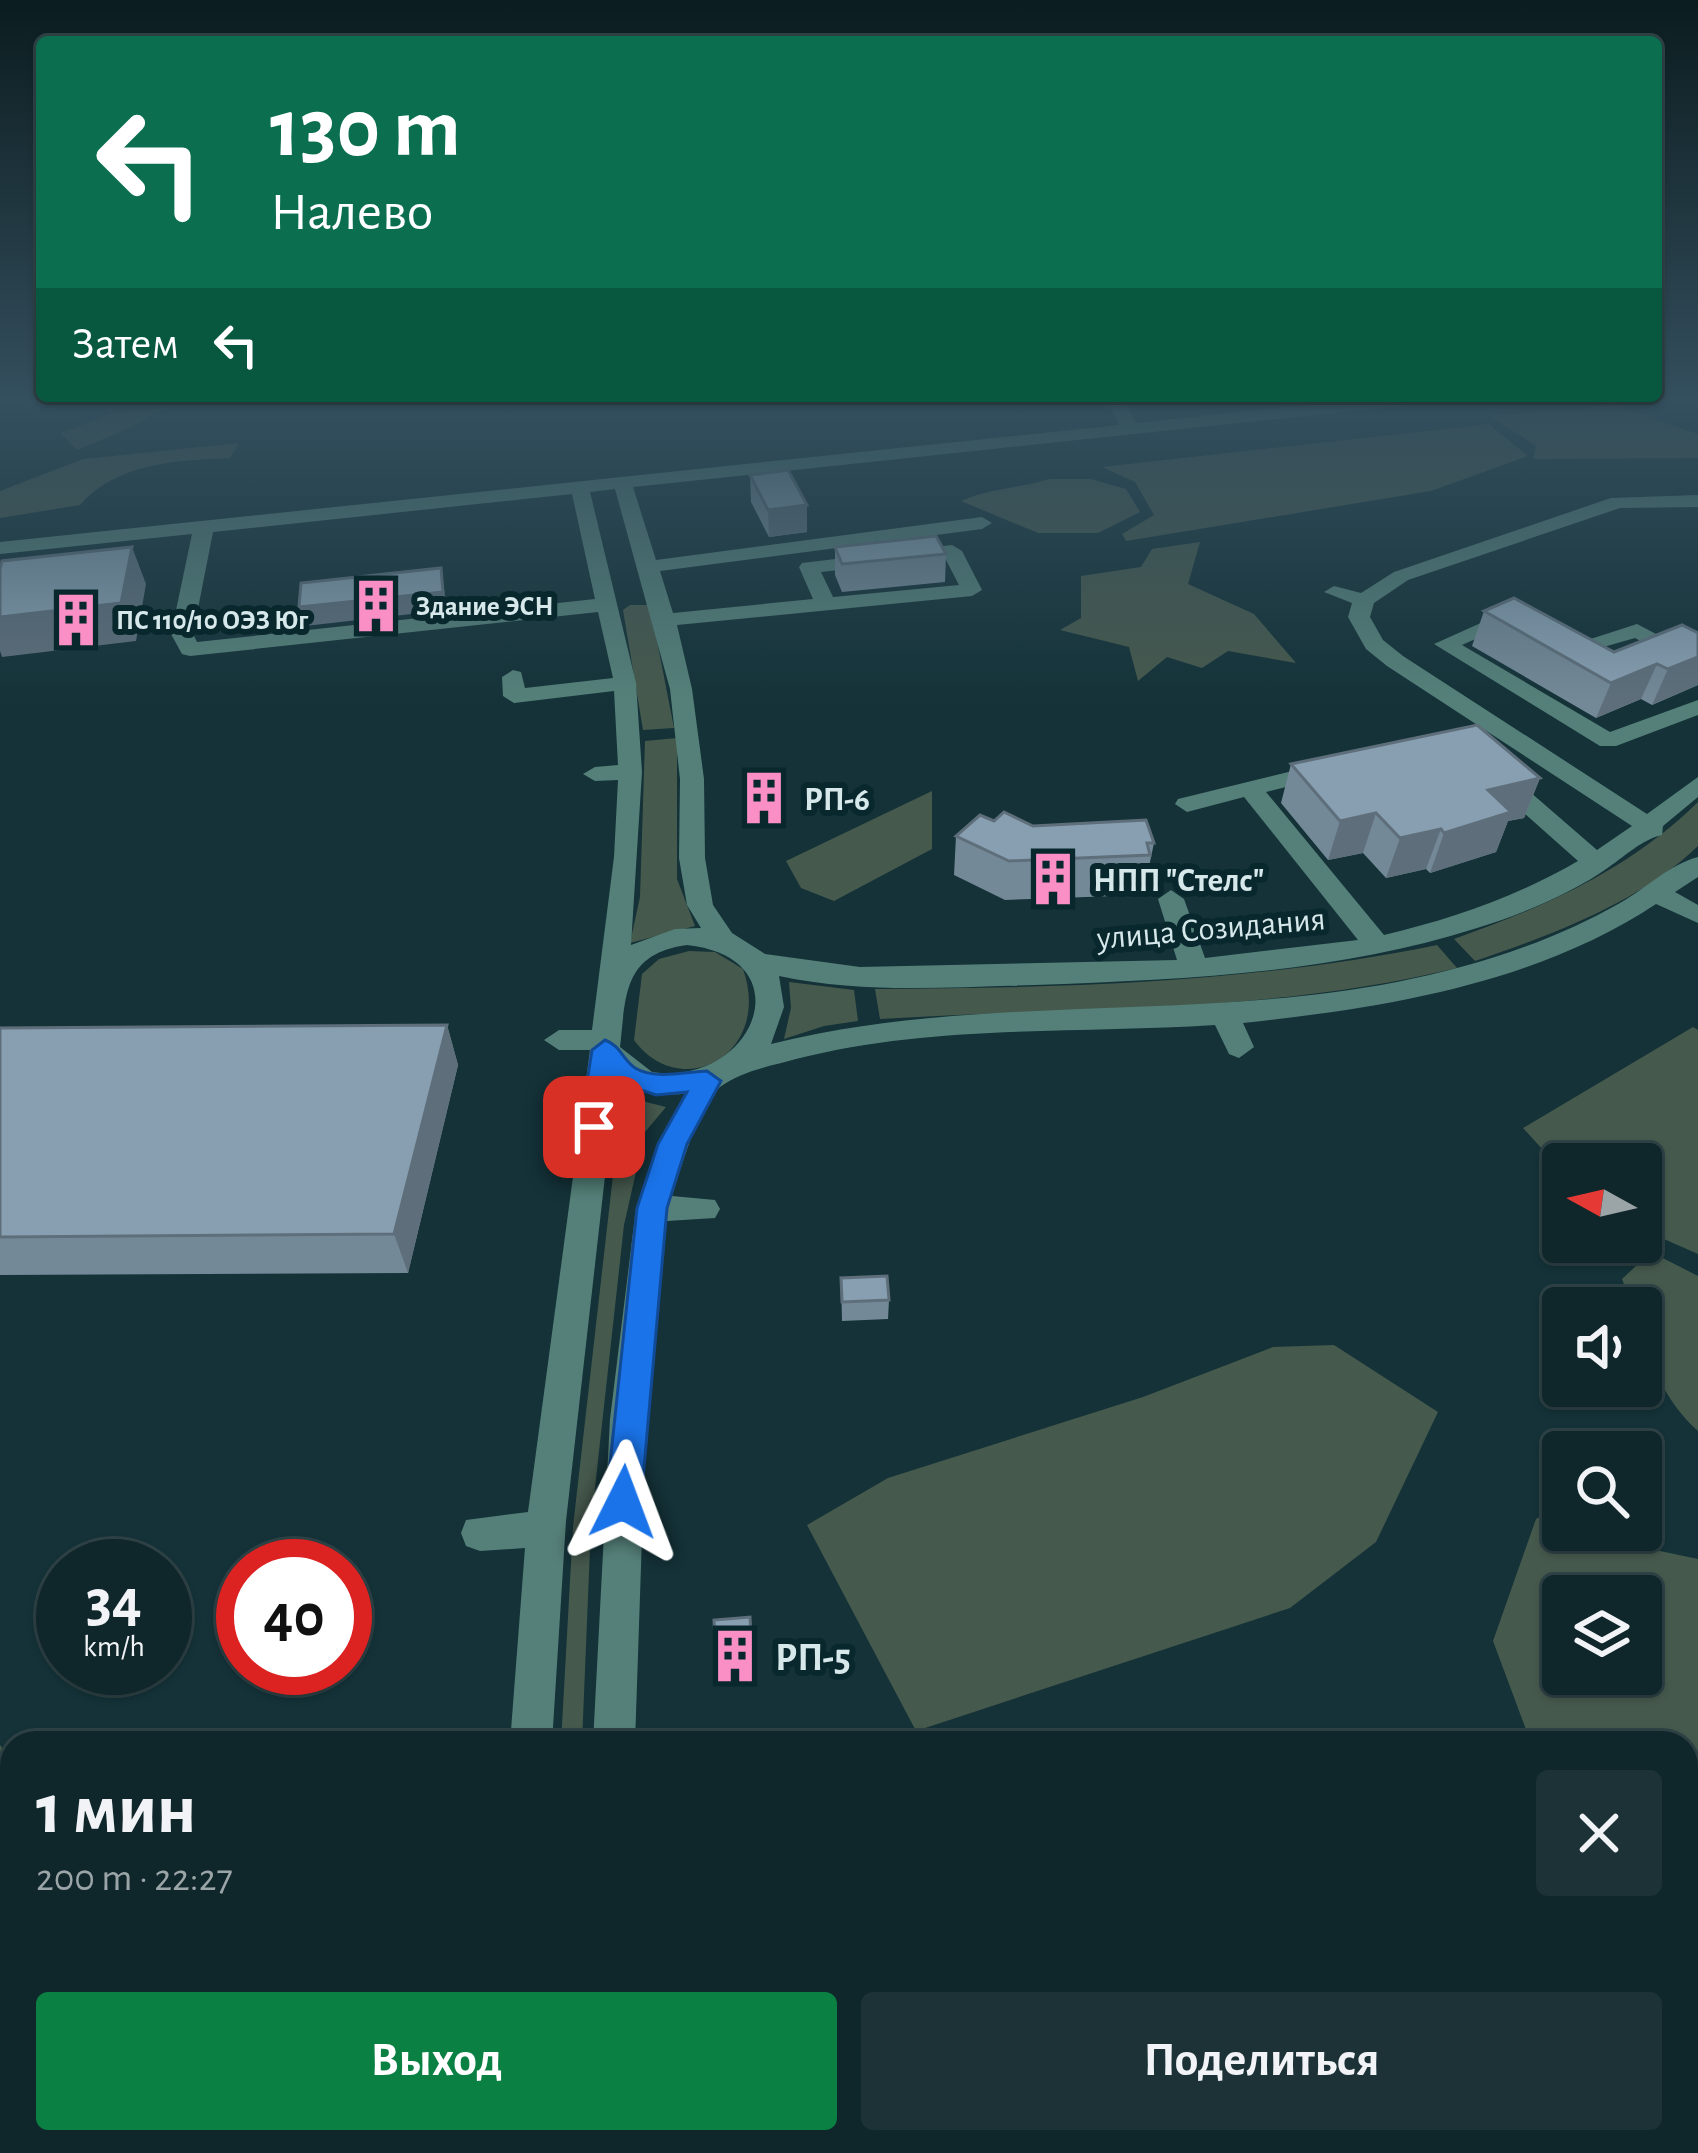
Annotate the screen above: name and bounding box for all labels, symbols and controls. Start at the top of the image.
icon: left [72,84,228,240]
text: 130 m [270,88,461,172]
text: Налево [270,186,433,240]
icon: left [203,312,269,378]
text: Затем [72,322,179,367]
building icon: Здание ЭСН [347,577,405,635]
building icon: ПС 110/10 ОЭЗ Юг [47,591,105,649]
place label: Здание ЭСН [416,593,554,620]
place label: ПС 110/10 ОЭЗ Юг [116,607,308,634]
building icon: РП-6 [735,769,793,827]
place label: РП-6 [804,784,870,817]
building icon: НПП "Стелс" [1024,850,1082,908]
place label: НПП "Стелс" [1093,865,1265,898]
street label: улица Созидания [1095,903,1327,956]
pin [543,1076,645,1178]
icon: arrive [561,1094,627,1160]
north arrow [1542,1143,1662,1263]
map controls [1542,1143,1662,1695]
button: sound [1542,1287,1662,1407]
button: search [1542,1431,1662,1551]
position arrow [560,1439,686,1565]
speed limit sign: 40 [216,1539,372,1695]
text: 34 [86,1572,142,1632]
button: layers [1542,1575,1662,1695]
building icon: РП-5 [706,1627,764,1685]
text: km/h [83,1632,145,1662]
place label: РП-5 [775,1639,851,1678]
button: close [1536,1770,1662,1896]
text: 1 мин [36,1774,197,1846]
text: 200 m · 22:27 [36,1859,233,1898]
button: Выход [36,1992,837,2130]
button: Поделиться [861,1992,1662,2130]

